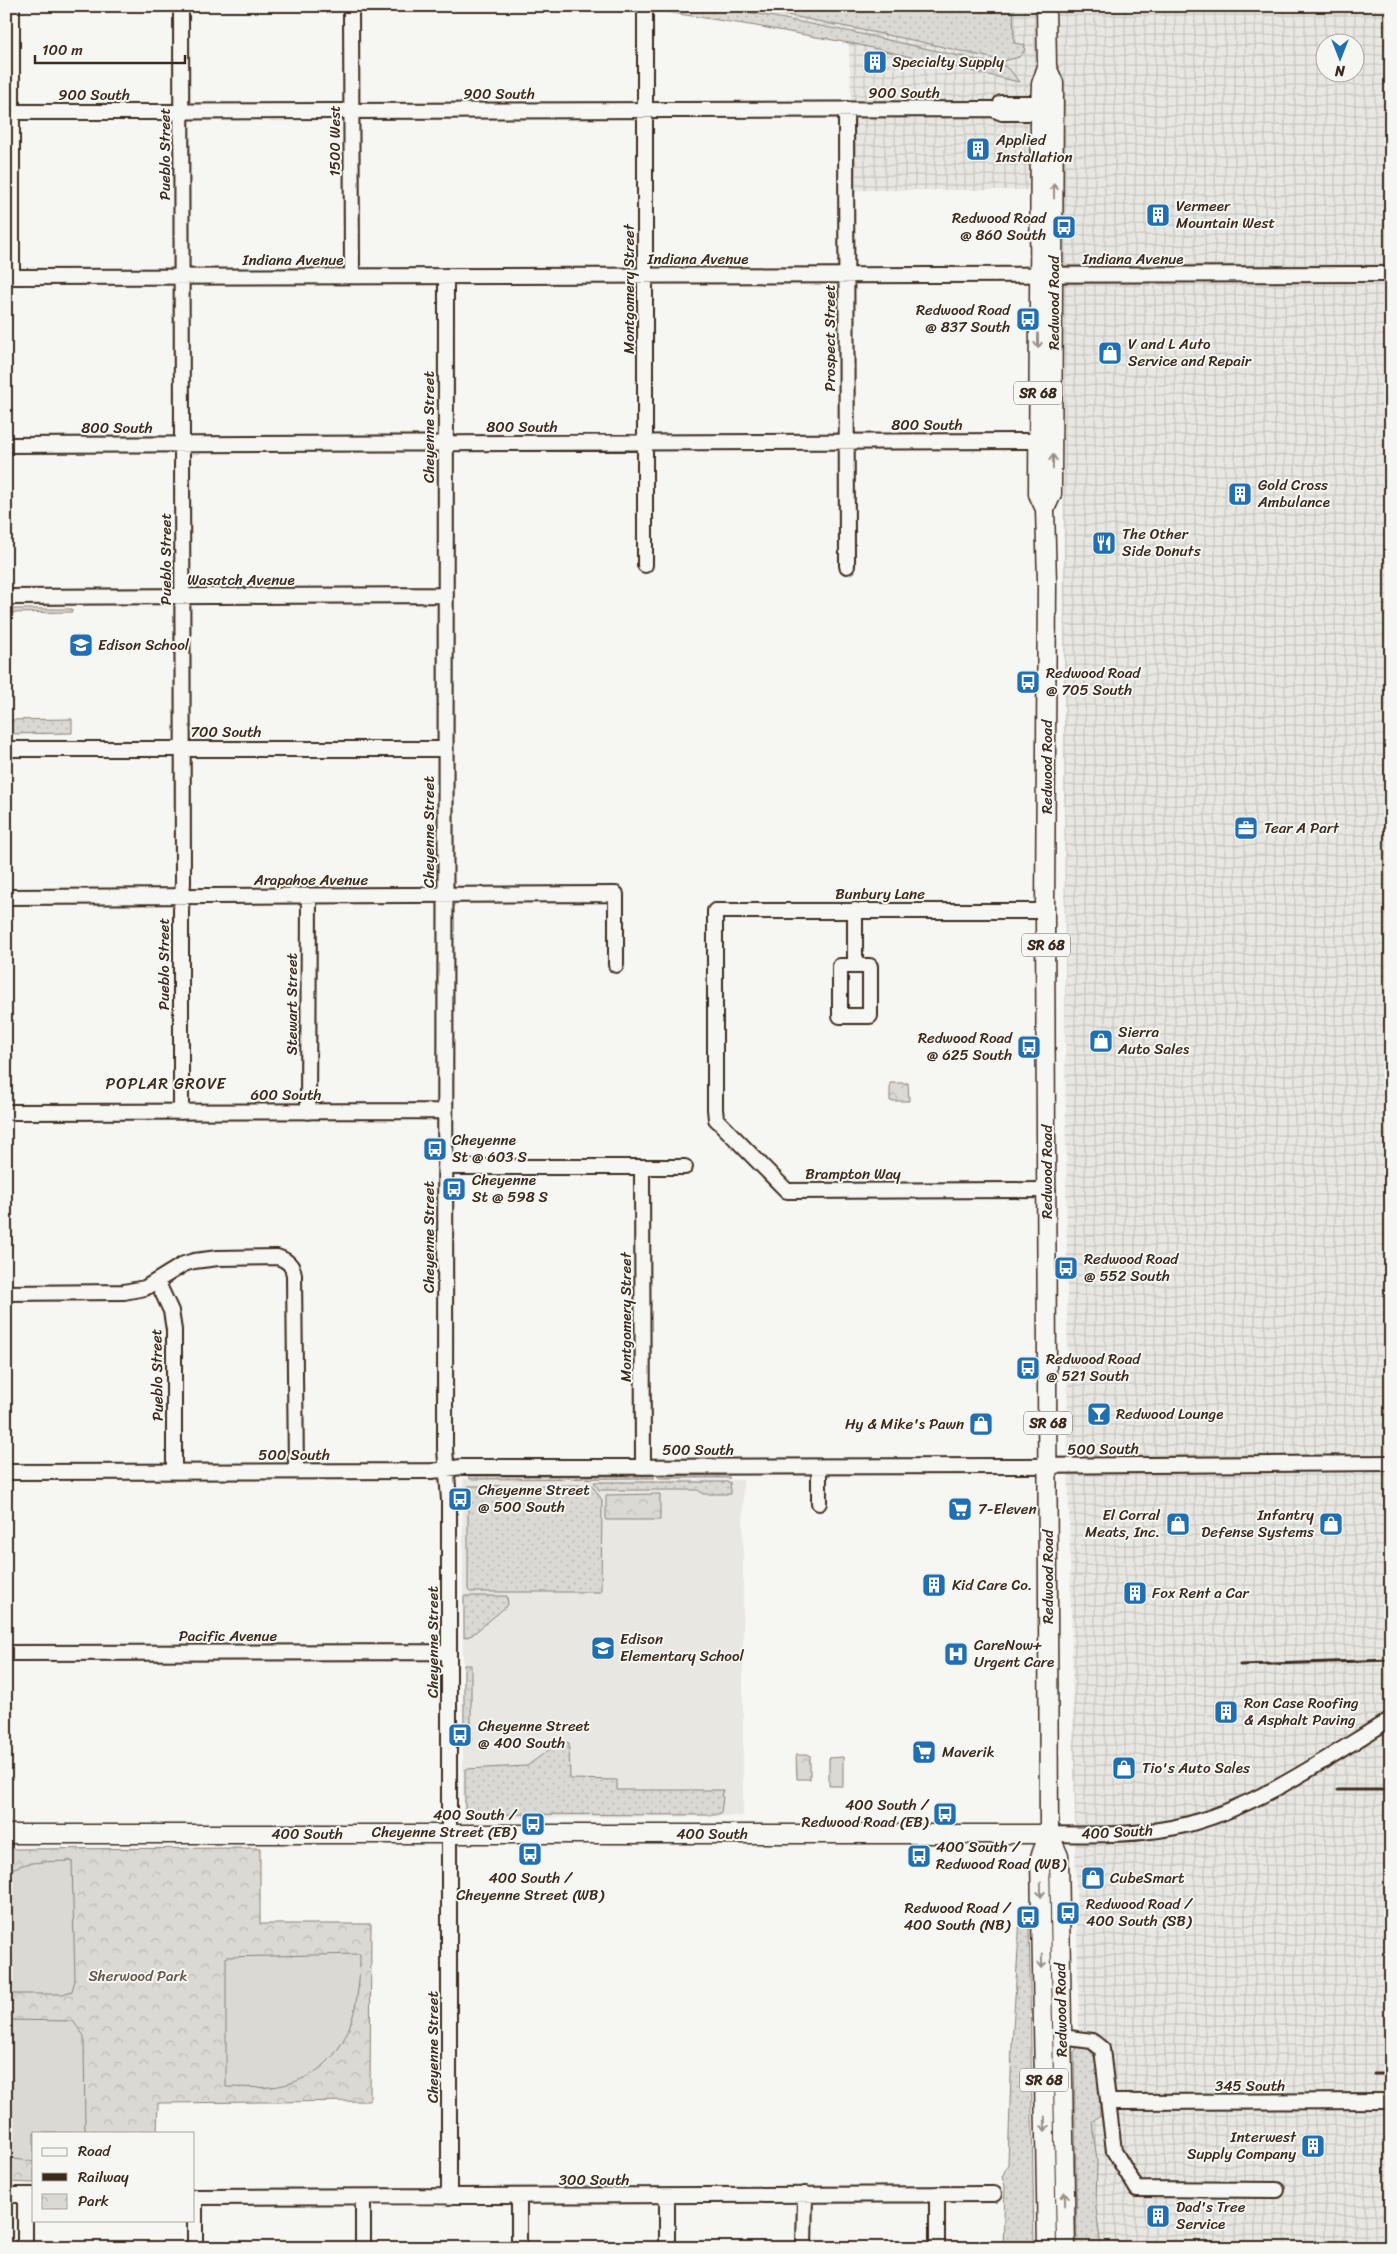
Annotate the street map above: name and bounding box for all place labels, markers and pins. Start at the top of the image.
building icon: Specialty Supply [862,49,888,75]
place label: Specialty Supply [892,49,1004,75]
place label: Applied Installation [995,127,1072,170]
building icon: Applied Installation [965,136,991,162]
place label: Vermeer Mountain West [1176,193,1275,236]
building icon: Vermeer Mountain West [1145,202,1171,228]
place label: Redwood Road @ 860 South [952,205,1047,248]
bus stop icon: Redwood Road @ 860 South [1051,214,1077,240]
place label: Redwood Road @ 837 South [916,297,1011,340]
bus stop icon: Redwood Road @ 837 South [1015,306,1041,332]
place label: V and L Auto Service and Repair [1128,331,1252,374]
shop icon: V and L Auto Service and Repair [1097,340,1123,366]
place label: Gold Cross Ambulance [1257,472,1330,515]
building icon: Gold Cross Ambulance [1227,481,1253,507]
place label: The Other Side Donuts [1122,521,1201,564]
restaurant icon: The Other Side Donuts [1091,530,1117,556]
school or university icon: Edison School [68,632,94,658]
place label: Edison School [98,632,190,658]
place label: Redwood Road @ 705 South [1046,660,1141,703]
bus stop icon: Redwood Road @ 705 South [1015,669,1041,695]
office icon: Tear A Part [1233,815,1259,841]
place label: Tear A Part [1264,815,1340,841]
place label: Sierra Auto Sales [1117,1019,1190,1062]
place label: Redwood Road @ 625 South [918,1025,1013,1068]
shop icon: Sierra Auto Sales [1088,1028,1114,1054]
bus stop icon: Redwood Road @ 625 South [1016,1034,1042,1060]
place label: Cheyenne St @ 603 S [452,1127,527,1170]
bus stop icon: Cheyenne St @ 603 S [422,1136,448,1162]
place label: Cheyenne St @ 598 S [472,1167,549,1210]
bus stop icon: Cheyenne St @ 598 S [441,1176,467,1202]
place label: Redwood Road @ 552 South [1084,1246,1179,1289]
bus stop icon: Redwood Road @ 552 South [1053,1255,1079,1281]
place label: Redwood Road @ 521 South [1046,1346,1141,1389]
bus stop icon: Redwood Road @ 521 South [1015,1355,1041,1381]
bar icon: Redwood Lounge [1086,1401,1112,1427]
place label: Redwood Lounge [1116,1401,1223,1427]
place label: Hy & Mike's Pawn [845,1411,964,1437]
shop icon: Hy & Mike's Pawn [968,1411,994,1437]
place label: Cheyenne Street @ 500 South [478,1477,590,1520]
bus stop icon: Cheyenne Street @ 500 South [447,1486,473,1512]
supermarket icon: 7-Eleven [947,1496,973,1522]
place label: 7-Eleven [978,1496,1037,1522]
place label: El Corral Meats, Inc. [1085,1502,1161,1545]
place label: Infantry Defense Systems [1201,1502,1314,1545]
shop icon: El Corral Meats, Inc. [1165,1511,1191,1537]
shop icon: Infantry Defense Systems [1318,1511,1344,1537]
building icon: Kid Care Co. [921,1572,947,1598]
place label: Kid Care Co. [952,1572,1032,1598]
building icon: Fox Rent a Car [1122,1580,1148,1606]
place label: Fox Rent a Car [1152,1580,1250,1606]
place label: Edison Elementary School [620,1626,745,1669]
place label: CareNow+ Urgent Care [974,1632,1054,1675]
school or university icon: Edison Elementary School [590,1635,616,1661]
hospital icon: CareNow+ Urgent Care [943,1641,969,1667]
place label: Ron Case Roofing & Asphalt Paving [1244,1690,1359,1733]
building icon: Ron Case Roofing & Asphalt Paving [1213,1699,1239,1725]
place label: Cheyenne Street @ 400 South [478,1713,590,1756]
bus stop icon: Cheyenne Street @ 400 South [447,1722,473,1748]
supermarket icon: Maverik [911,1739,937,1765]
place label: Maverik [942,1739,995,1765]
shop icon: Tio's Auto Sales [1111,1755,1137,1781]
place label: Tio's Auto Sales [1142,1755,1250,1781]
place label: 400 South / Redwood Road (EB) [802,1792,930,1835]
bus stop icon: 400 South / Redwood Road (EB) [932,1801,958,1827]
place label: 400 South / Cheyenne Street (EB) [372,1802,518,1845]
bus stop icon: 400 South / Cheyenne Street (EB) [520,1811,546,1837]
place label: 400 South / Redwood Road (WB) [936,1834,1067,1877]
bus stop icon: 400 South / Cheyenne Street (WB) [517,1841,543,1867]
bus stop icon: 400 South / Redwood Road (WB) [906,1843,932,1869]
place label: 400 South / Cheyenne Street (WB) [456,1865,604,1908]
shop icon: CubeSmart [1080,1865,1106,1891]
place label: CubeSmart [1110,1865,1185,1891]
place label: Redwood Road / 400 South (SB) [1086,1891,1193,1934]
place label: Redwood Road / 400 South (NB) [904,1895,1012,1938]
bus stop icon: Redwood Road / 400 South (SB) [1055,1900,1081,1926]
bus stop icon: Redwood Road / 400 South (NB) [1015,1904,1041,1930]
place label: Interwest Supply Company [1187,2124,1297,2167]
building icon: Interwest Supply Company [1300,2133,1326,2159]
place label: Dad's Tree Service [1176,2194,1246,2237]
building icon: Dad's Tree Service [1145,2203,1171,2229]

